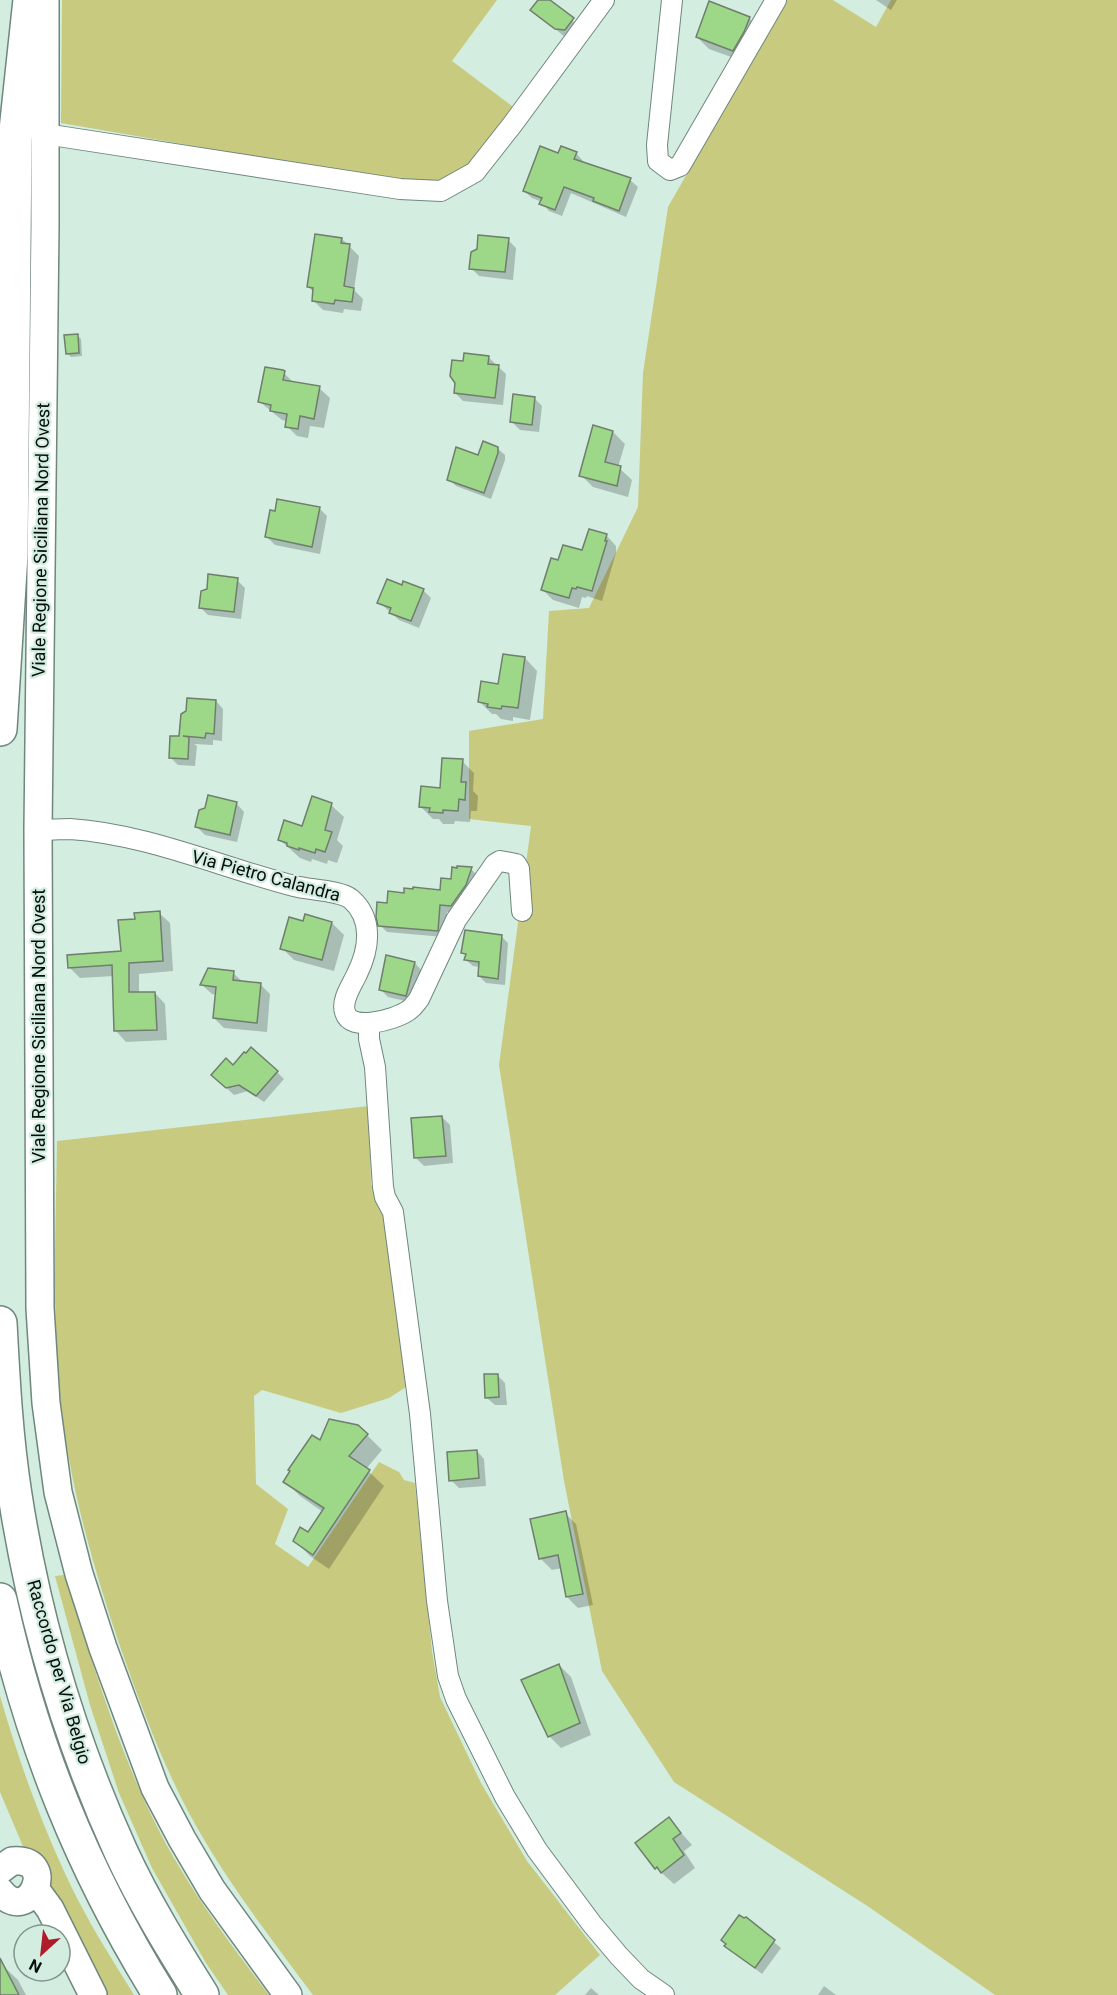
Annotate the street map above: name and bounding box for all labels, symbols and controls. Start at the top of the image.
street label: Viale Regione Siciliana Nord Ovest [28,403,53,677]
street label: Via Pietro Calandra [189,846,343,905]
street label: Viale Regione Siciliana Nord Ovest [28,889,49,1163]
street label: Raccordo per Via Belgio [23,1577,96,1767]
north arrow [12,1923,72,1983]
text: N [26,1955,45,1977]

